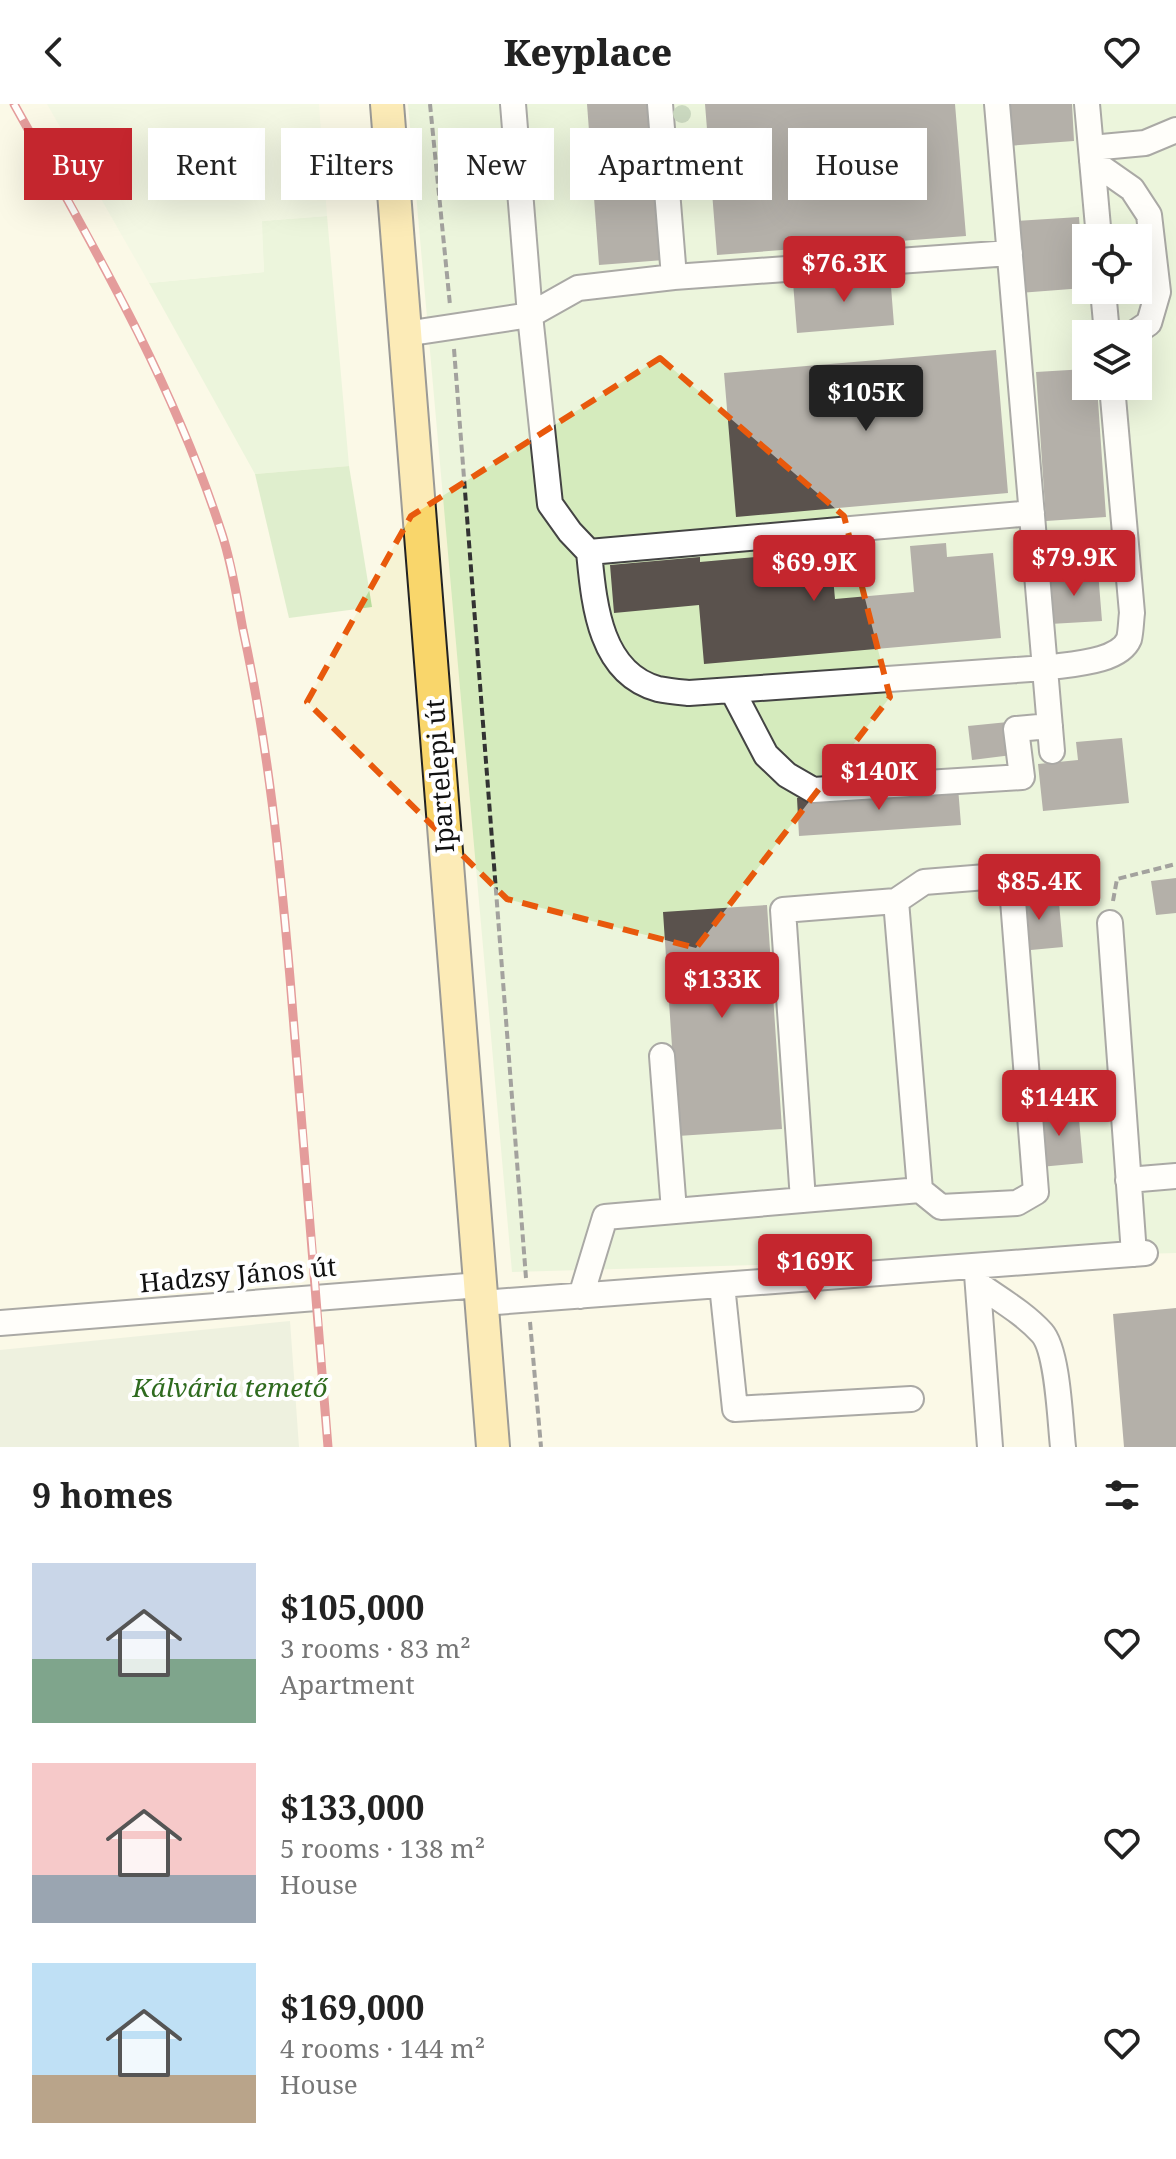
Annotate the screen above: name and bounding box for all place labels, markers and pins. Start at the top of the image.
pin: $76.3K [779,236,909,304]
pin: $105K [810,365,922,433]
pin: $79.9K [1009,530,1139,598]
pin: $69.9K [749,535,879,603]
pin: $140K [823,744,935,812]
pin: $85.4K [974,854,1104,922]
pin: $133K [666,952,778,1020]
pin: $144K [1003,1070,1115,1138]
pin: $169K [759,1234,871,1302]

